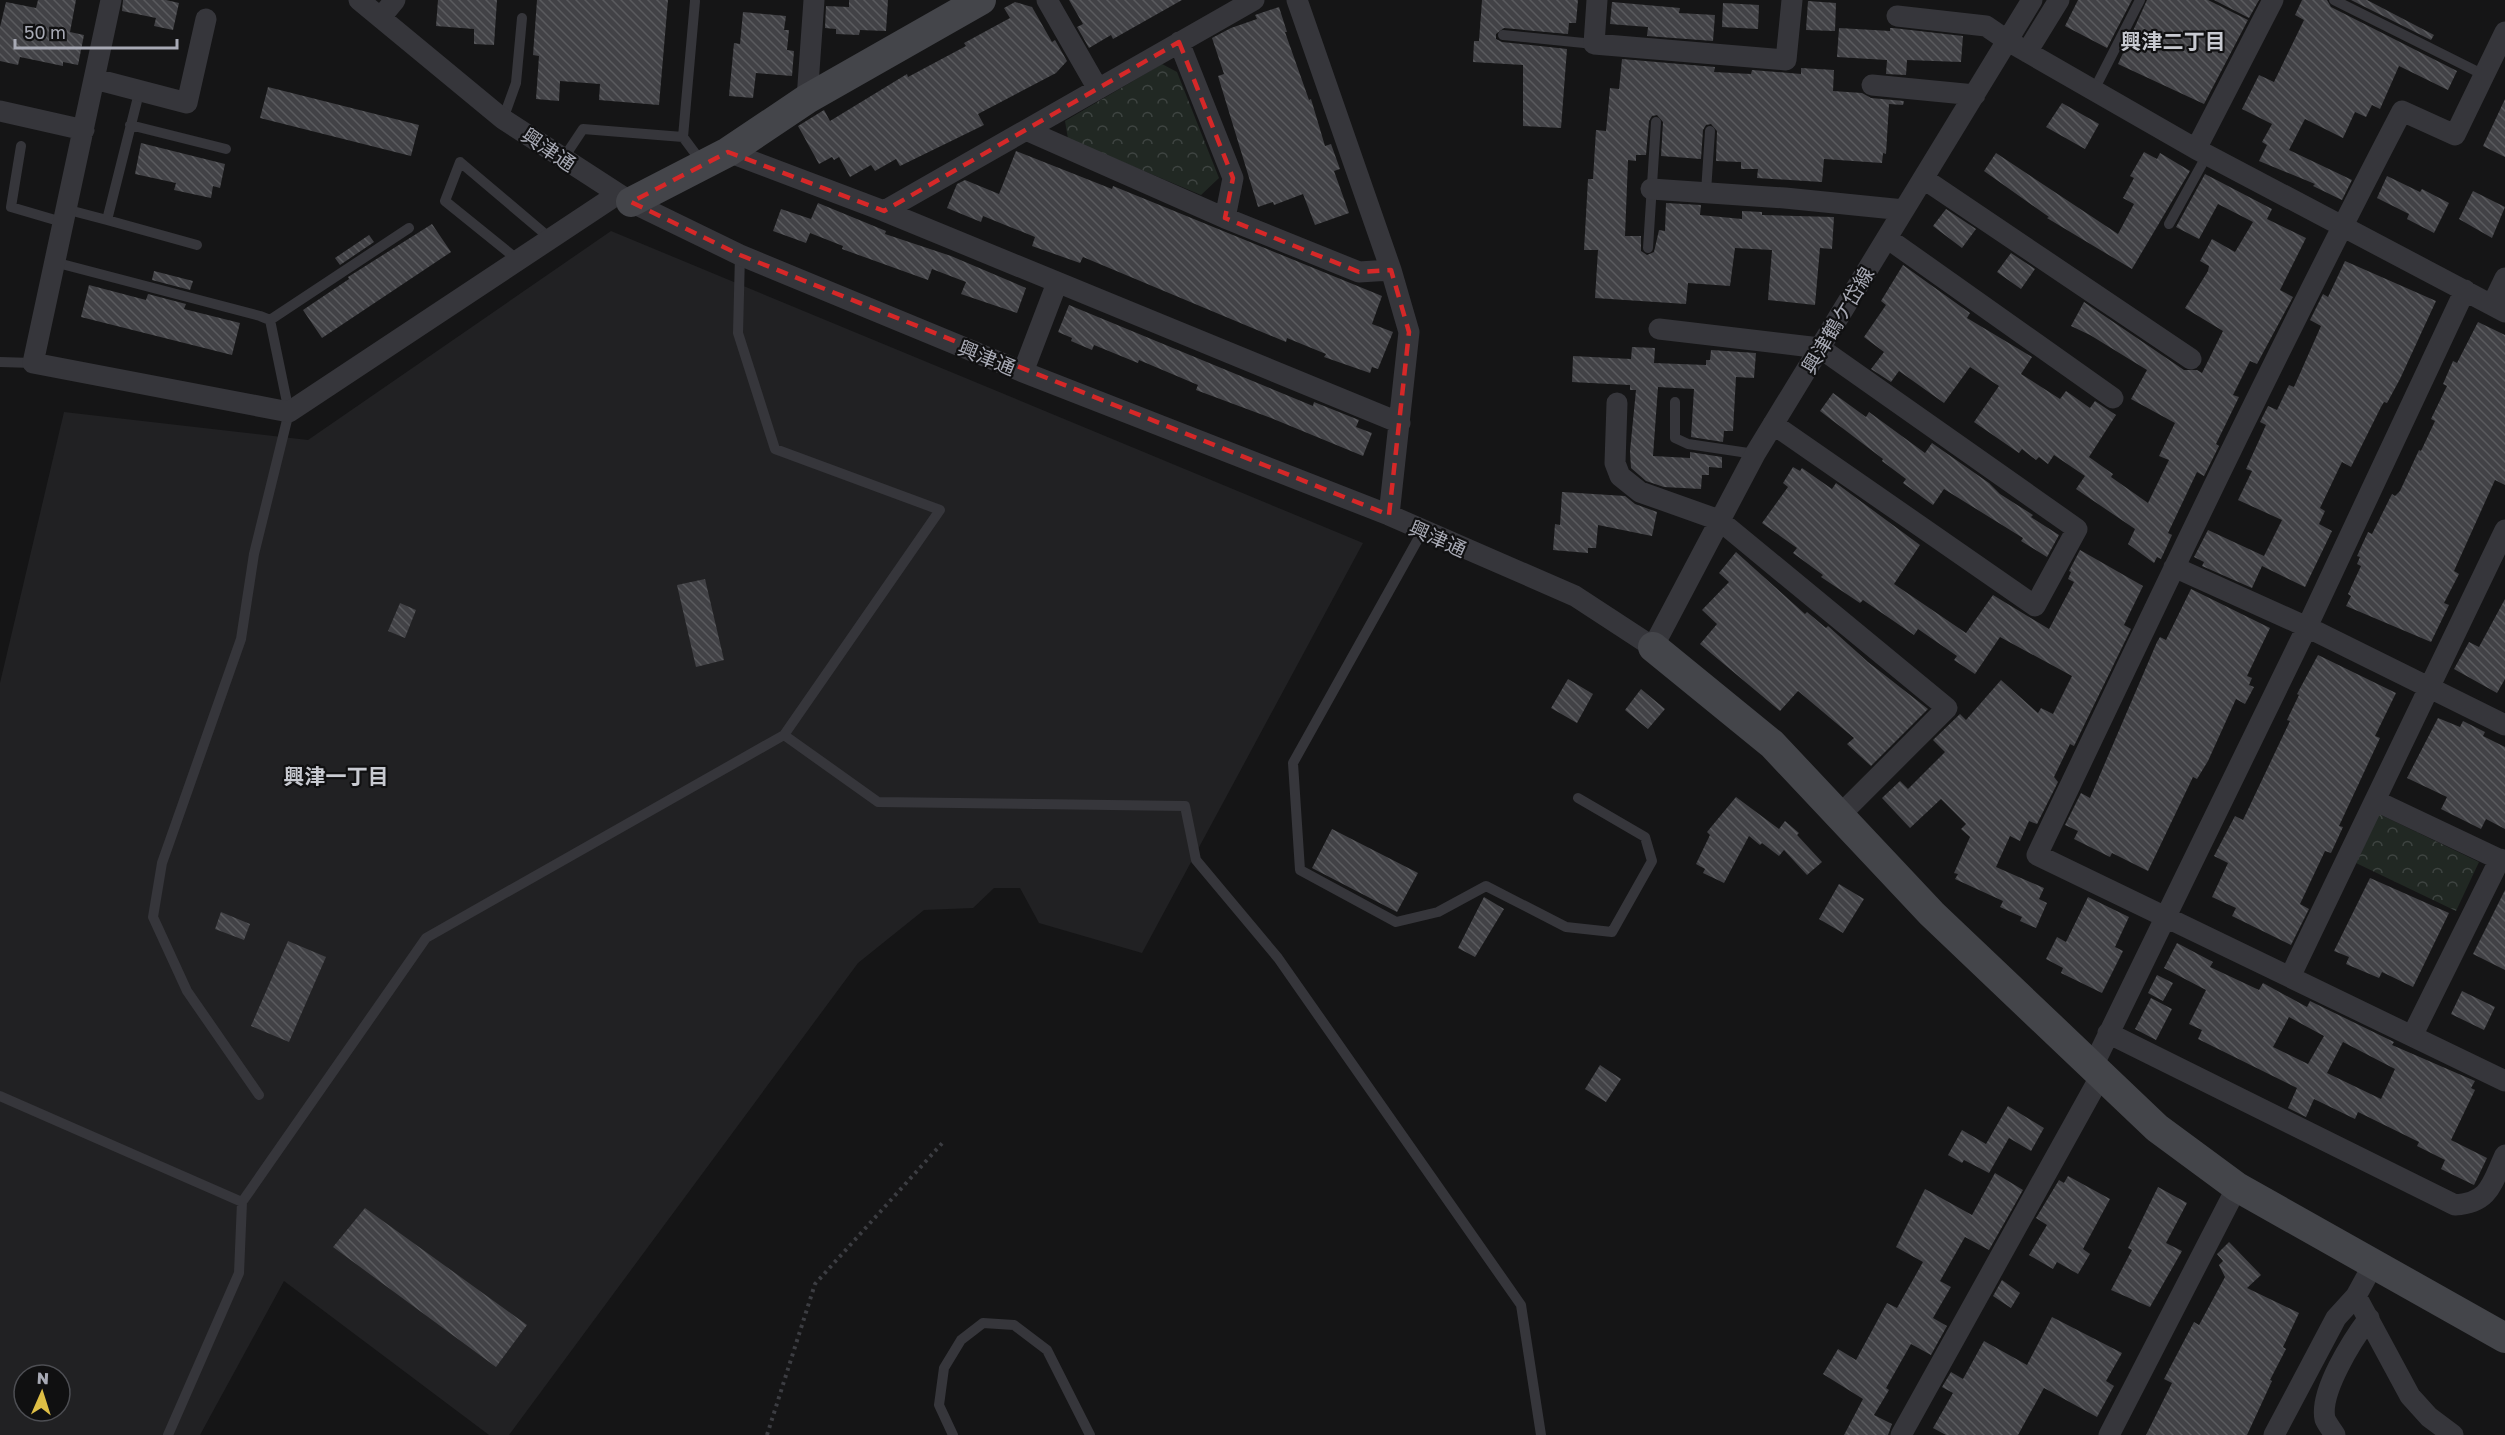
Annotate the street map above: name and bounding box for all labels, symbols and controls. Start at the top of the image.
scale bar [15,12,177,50]
text: 50 m [24,21,66,43]
district label: 興津二丁目 [2121,28,2226,54]
street label: 興津通 [517,122,581,176]
street label: 興津鶴ケ岱線 [1796,262,1878,378]
street label: 興津通 [955,335,1019,379]
street label: 興津通 [1406,515,1470,561]
district label: 興津一丁目 [284,763,389,789]
north arrow [12,1363,72,1423]
text: N [36,1368,49,1388]

